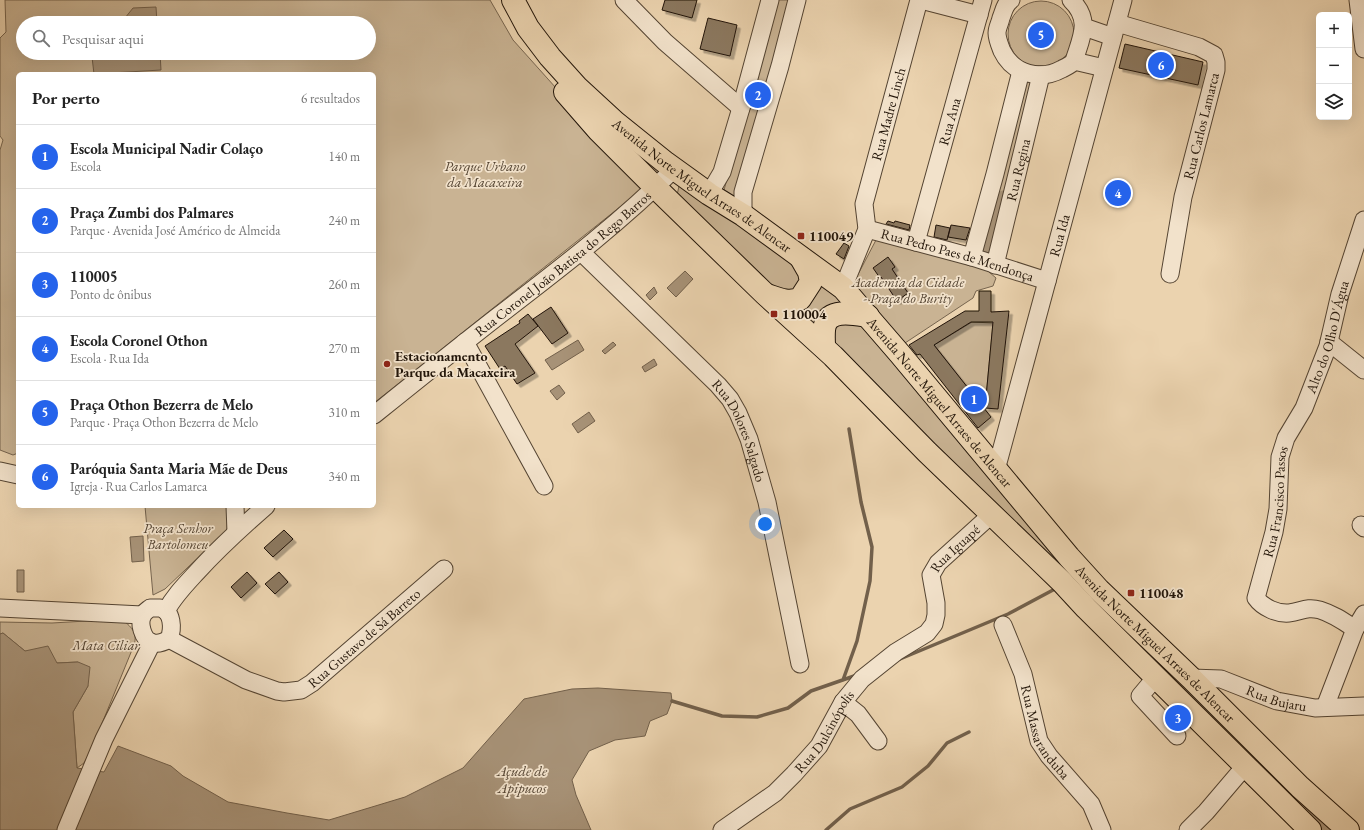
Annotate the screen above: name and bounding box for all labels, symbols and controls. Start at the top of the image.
map controls [1316,12,1352,120]
button: + [1316,12,1352,48]
search box [16,16,376,60]
pin: 5 [1028,20,1054,50]
icon: search [30,27,52,49]
text: Pesquisar aqui [62,29,144,48]
button: − [1316,48,1352,84]
pin: 6 [1148,50,1174,80]
street label: Rua Madre Linch [867,66,909,163]
street label: Rua Carlos Lamarca [1179,70,1223,181]
pin: 2 [745,80,771,110]
button: layers [1316,84,1352,120]
text: Por perto [32,87,100,109]
text: 6 resultados [301,90,360,107]
street label: Rua Ana [934,95,965,147]
street label: Avenida Norte Miguel Arraes de Alencar [608,114,796,257]
street label: Rua Regina [1002,136,1034,203]
text: Escola Municipal Nadir Colaço [70,139,263,158]
text: 1 [42,148,48,165]
text: 140 m [329,148,360,165]
park label: Parque Urbano da Macaxeira [445,157,526,191]
text: Escola [70,158,101,175]
pin: 4 [1105,178,1131,208]
street label: Rua Coronel João Batista do Rego Barros [471,186,655,340]
text: Praça Zumbi dos Palmares [70,203,234,222]
text: 2 [42,212,48,229]
text: 240 m [329,212,360,229]
street label: Rua Ida [1045,212,1074,259]
text: Parque · Avenida José Américo de Almeida [70,222,281,239]
street label: Rua Pedro Paes de Mendonça [879,224,1037,285]
place label: 110049 [809,227,854,245]
marker: 110049 [796,231,806,241]
text: 110005 [70,267,118,286]
park label: Academia da Cidade - Praça do Burity [851,273,964,307]
text: 3 [42,276,48,293]
text: 260 m [329,276,360,293]
street label: Alto do Olho D'Água [1301,278,1353,397]
text: Ponto de ônibus [70,286,151,303]
place label: 110004 [782,305,827,323]
marker: 110004 [769,309,779,319]
street label: Avenida Norte Miguel Arraes de Alencar [862,312,1017,492]
text: Escola Coronel Othon [70,331,208,350]
text: 4 [42,340,48,357]
text: 270 m [329,340,360,357]
place label: Estacionamento Parque da Macaxeira [395,347,516,381]
text: Escola · Rua Ida [70,350,149,367]
marker: Estacionamento Parque da Macaxeira [382,359,392,369]
street label: Rua Dolores Salgado [708,375,770,484]
pin: 1 [961,384,987,414]
text: Praça Othon Bezerra de Melo [70,395,253,414]
text: 5 [42,404,48,421]
text: 310 m [329,404,360,421]
text: Parque · Praça Othon Bezerra de Melo [70,414,258,431]
street label: Rua Francisco Passos [1259,443,1292,559]
text: Paróquia Santa Maria Mãe de Deus [70,459,288,478]
text: 6 [42,468,48,485]
text: 340 m [329,468,360,485]
text: Igreja · Rua Carlos Lamarca [70,478,207,495]
your location [755,514,775,534]
park label: Praça Senhor Bartolomeu [143,519,213,553]
street label: Rua Iguapé [926,520,984,575]
street label: Avenida Norte Miguel Arraes de Alencar [1071,560,1239,726]
street label: Rua Gustavo de Sá Barreto [304,584,424,692]
place label: 110048 [1139,584,1183,602]
marker: 110048 [1126,588,1136,598]
park label: Mata Ciliar [71,636,140,654]
street label: Rua Bujaru [1244,681,1309,715]
street label: Rua Massaranduba [1017,683,1074,783]
street label: Rua Dulcinópolis [790,686,858,777]
pin: 3 [1165,703,1191,733]
water label: Açude de Apipucos [496,761,548,797]

